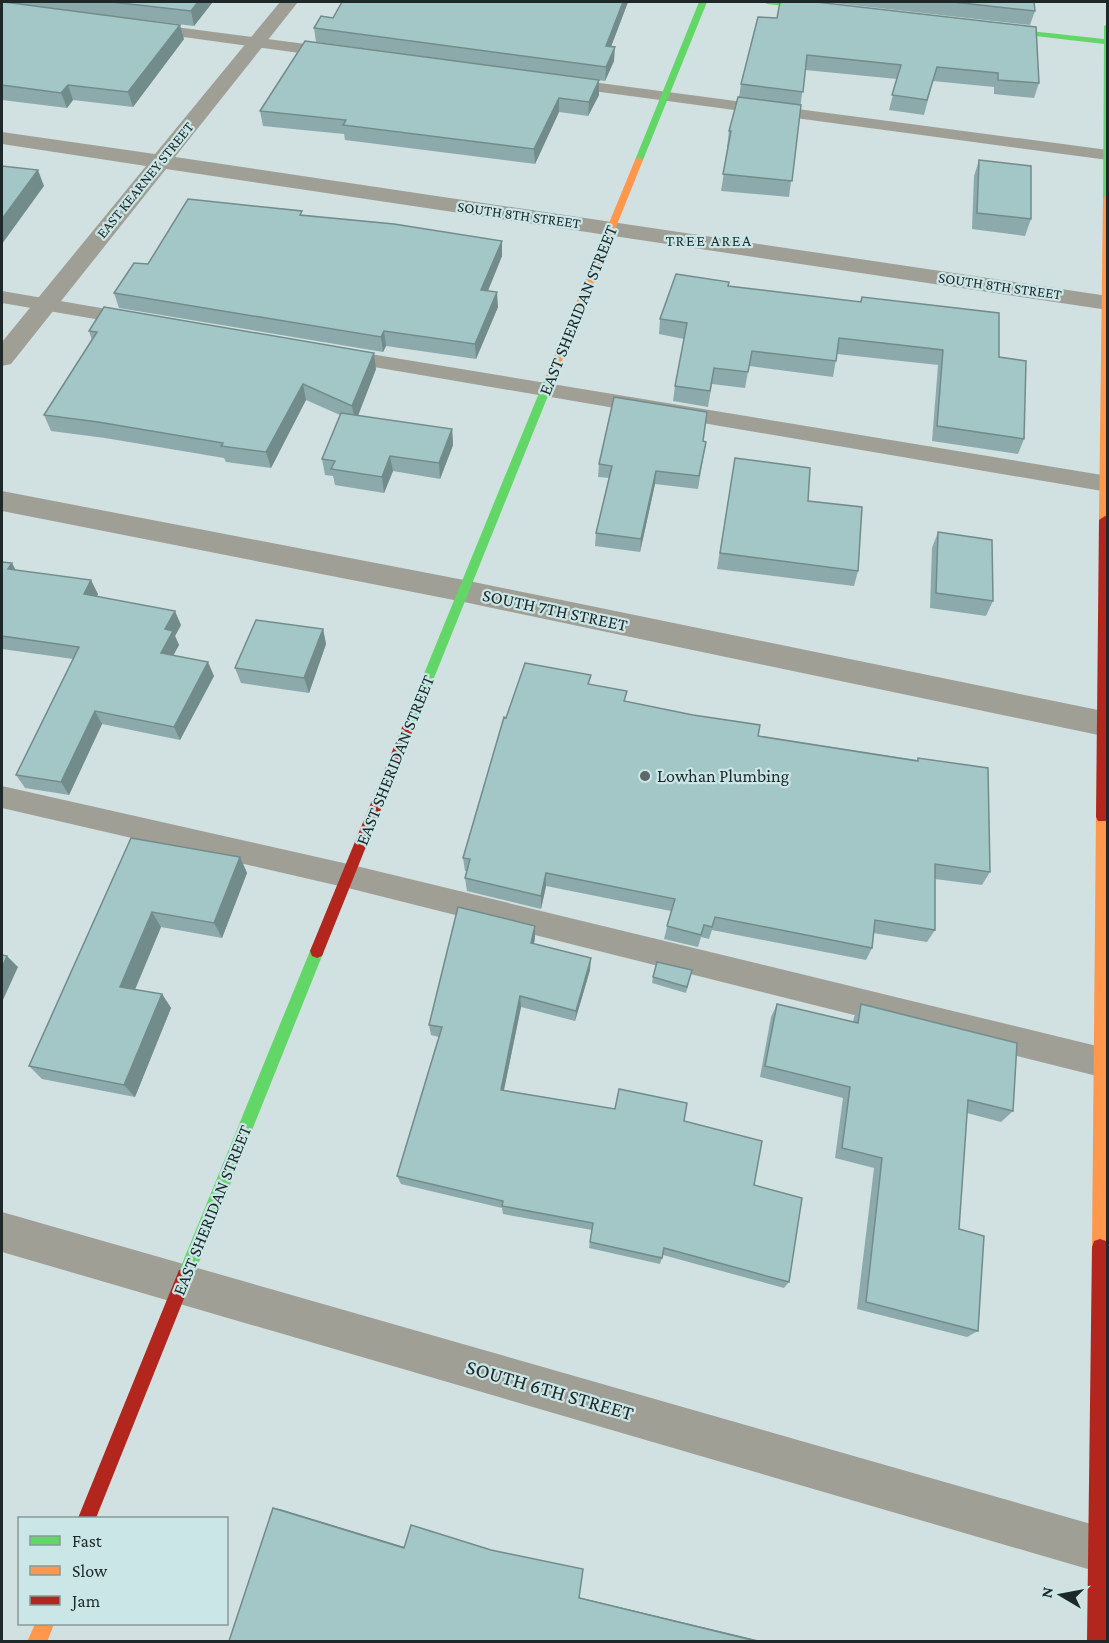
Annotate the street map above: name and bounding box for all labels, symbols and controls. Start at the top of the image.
street label: EAST KEARNEY STREET [93,119,197,241]
street label: SOUTH 8TH STREET [456,198,582,232]
street label: EAST SHERIDAN STREET [535,222,621,398]
district label: TREE AREA [665,232,753,249]
street label: SOUTH 8TH STREET [937,269,1063,303]
street label: SOUTH 7TH STREET [481,585,630,635]
street label: EAST SHERIDAN STREET [352,672,438,848]
place label: Lowhan Plumbing [657,766,790,786]
marker: Lowhan Plumbing [638,769,652,783]
street label: EAST SHERIDAN STREET [169,1122,255,1298]
street label: SOUTH 6TH STREET [463,1355,637,1426]
legend [18,1517,228,1625]
text: Fast [72,1531,103,1551]
text: Slow [72,1561,108,1581]
north arrow [1031,1565,1091,1625]
text: N [1037,1586,1056,1599]
text: Jam [70,1591,101,1611]

